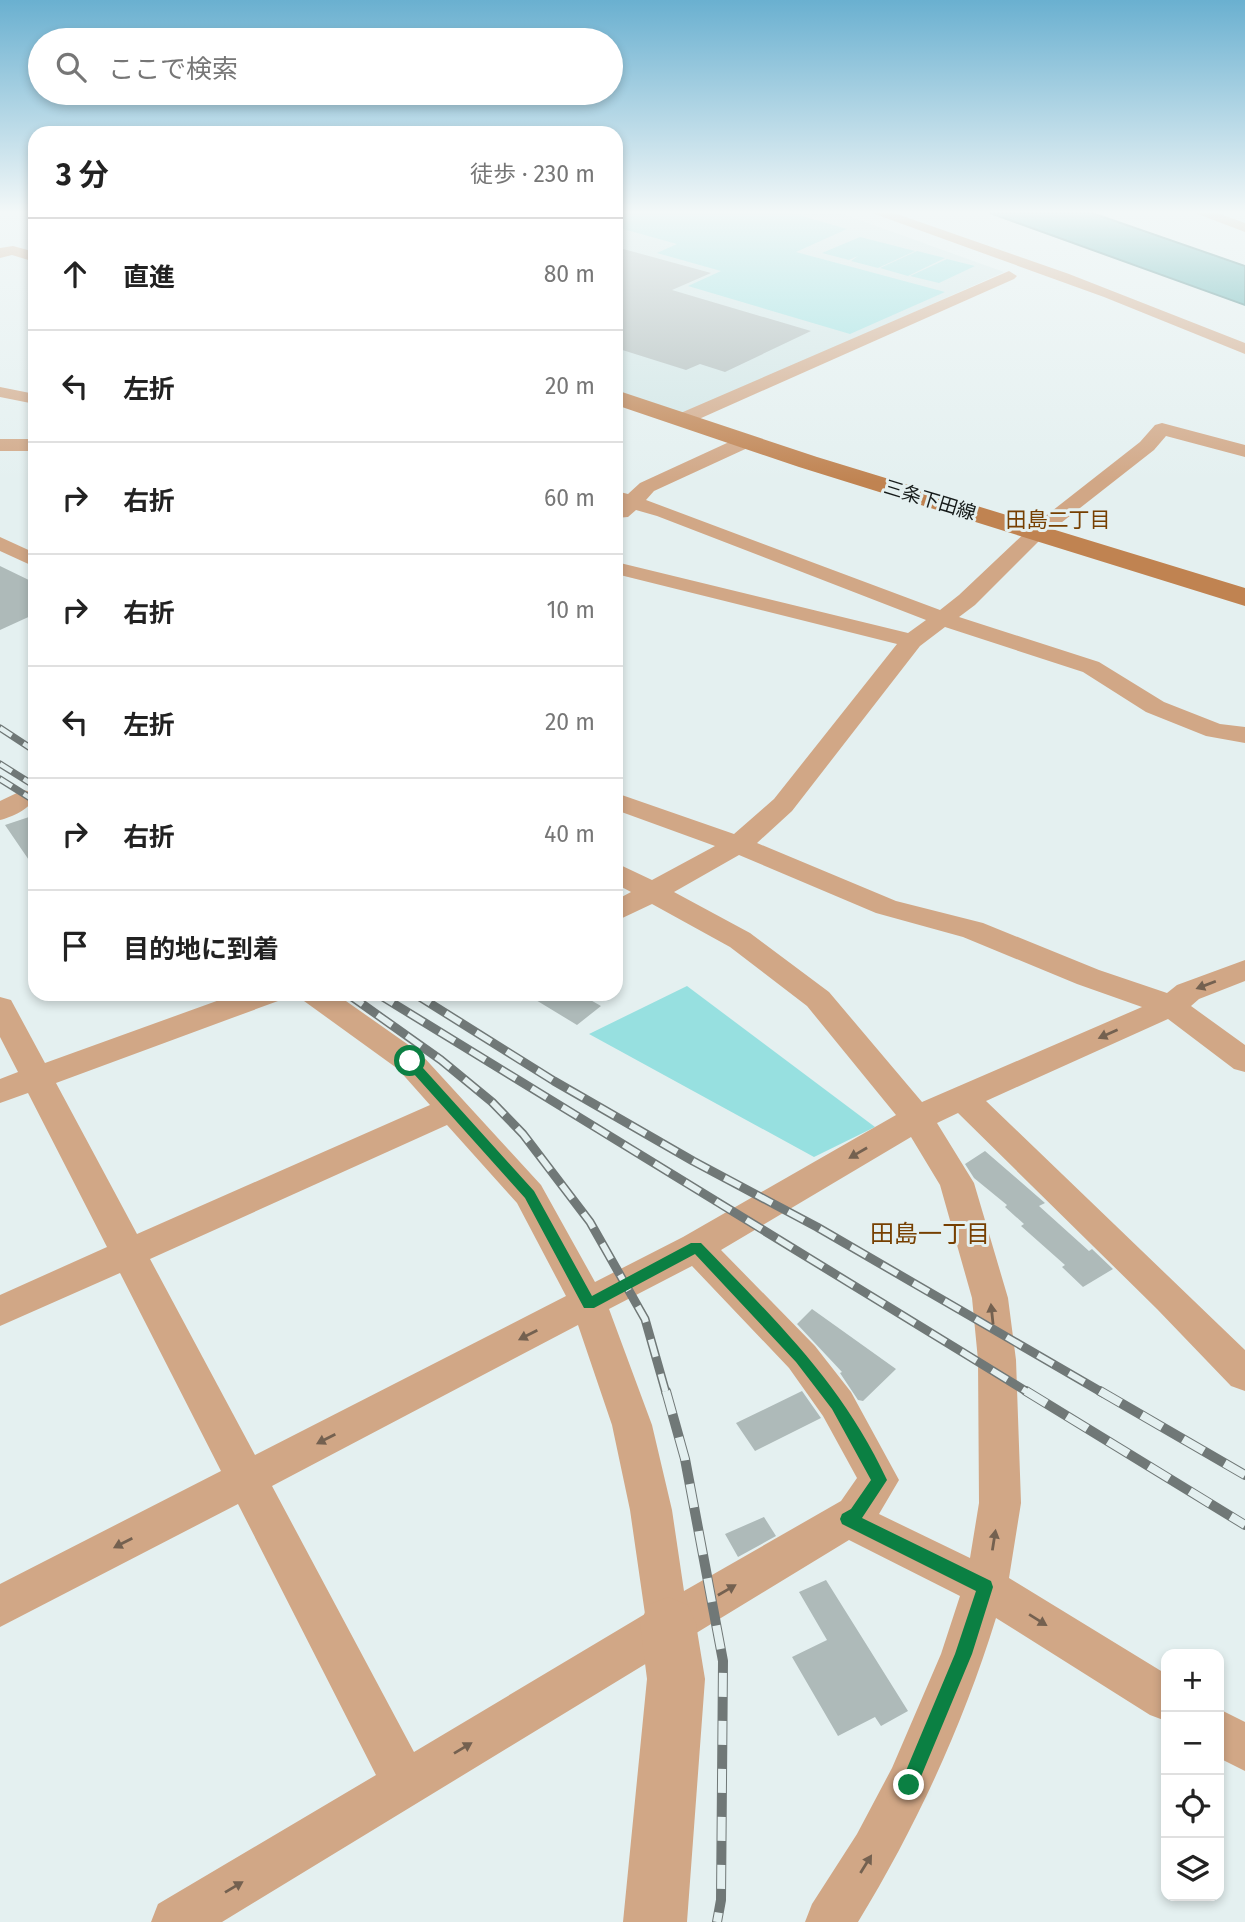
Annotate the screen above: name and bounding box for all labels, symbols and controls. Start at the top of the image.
search box [28,28,623,105]
icon: search [52,48,90,86]
text: ここで検索 [108,54,238,85]
text: 3 分 [56,157,109,193]
text: 徒歩 · 230 m [470,160,595,188]
icon: ahead [56,255,94,293]
text: 80 m [544,260,595,288]
text: 直進 [123,262,175,293]
icon: left [56,367,94,405]
text: 20 m [545,372,595,400]
text: 左折 [123,374,175,405]
street label: 三条下田線 [881,475,979,525]
icon: right [56,479,94,517]
text: 60 m [544,484,595,512]
text: 右折 [123,486,175,517]
district label: 田島二丁目 [1006,507,1111,533]
icon: right [56,591,94,629]
text: 10 m [546,596,595,624]
text: 右折 [123,598,175,629]
icon: left [56,703,94,741]
text: 20 m [545,708,595,736]
text: 左折 [123,710,175,741]
icon: right [56,815,94,853]
text: 40 m [544,820,595,848]
text: 右折 [123,822,175,853]
icon: arrive [56,927,94,965]
text: 目的地に到着 [123,934,279,965]
one-way arrow [1195,979,1216,990]
one-way arrow [1098,1029,1119,1040]
route start [394,1045,425,1076]
one-way arrow [848,1147,867,1159]
district label: 田島一丁目 [870,1220,990,1248]
one-way arrow [986,1302,997,1324]
one-way arrow [518,1330,538,1341]
one-way arrow [316,1433,336,1445]
one-way arrow [989,1529,1000,1551]
one-way arrow [113,1536,133,1548]
one-way arrow [717,1584,736,1596]
one-way arrow [1028,1613,1047,1626]
map controls [1161,1649,1224,1901]
button: + [1161,1649,1224,1712]
button: − [1161,1712,1224,1775]
one-way arrow [454,1741,473,1754]
route end [893,1769,924,1800]
button: locate [1161,1775,1224,1838]
button: layers [1161,1838,1224,1901]
one-way arrow [860,1855,873,1874]
one-way arrow [225,1880,244,1893]

